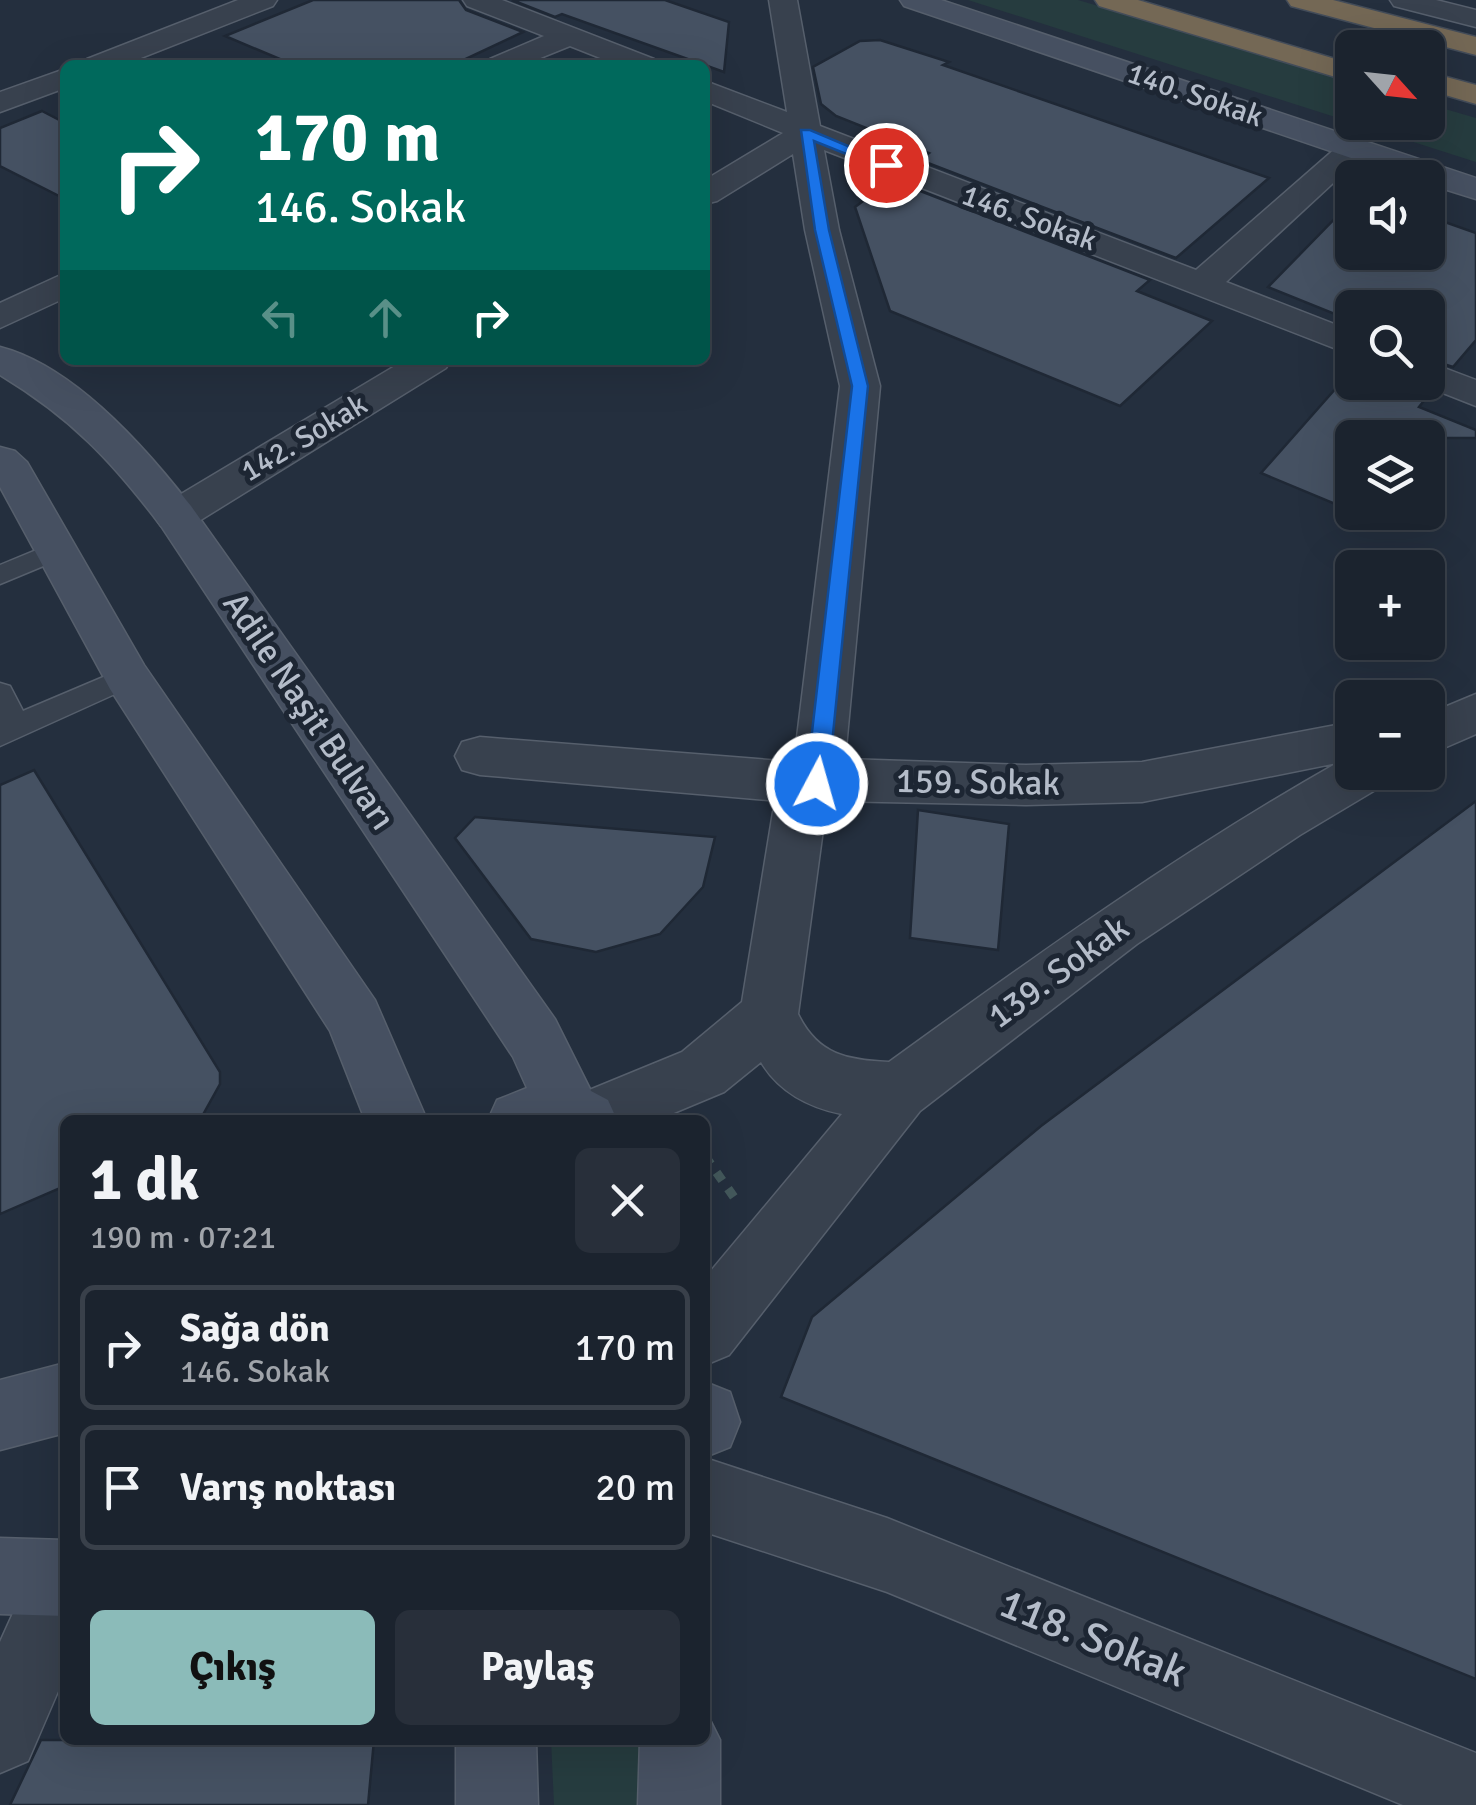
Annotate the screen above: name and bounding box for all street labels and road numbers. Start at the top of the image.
street label: 140. Sokak [1122,55,1268,135]
street label: 146. Sokak [957,177,1101,259]
street label: 142. Sokak [234,386,374,490]
street label: Adile Naşit Bulvarı [214,584,404,838]
street label: 159. Sokak [896,759,1060,805]
street label: 139. Sokak [979,906,1137,1038]
street label: 118. Sokak [992,1577,1194,1699]

